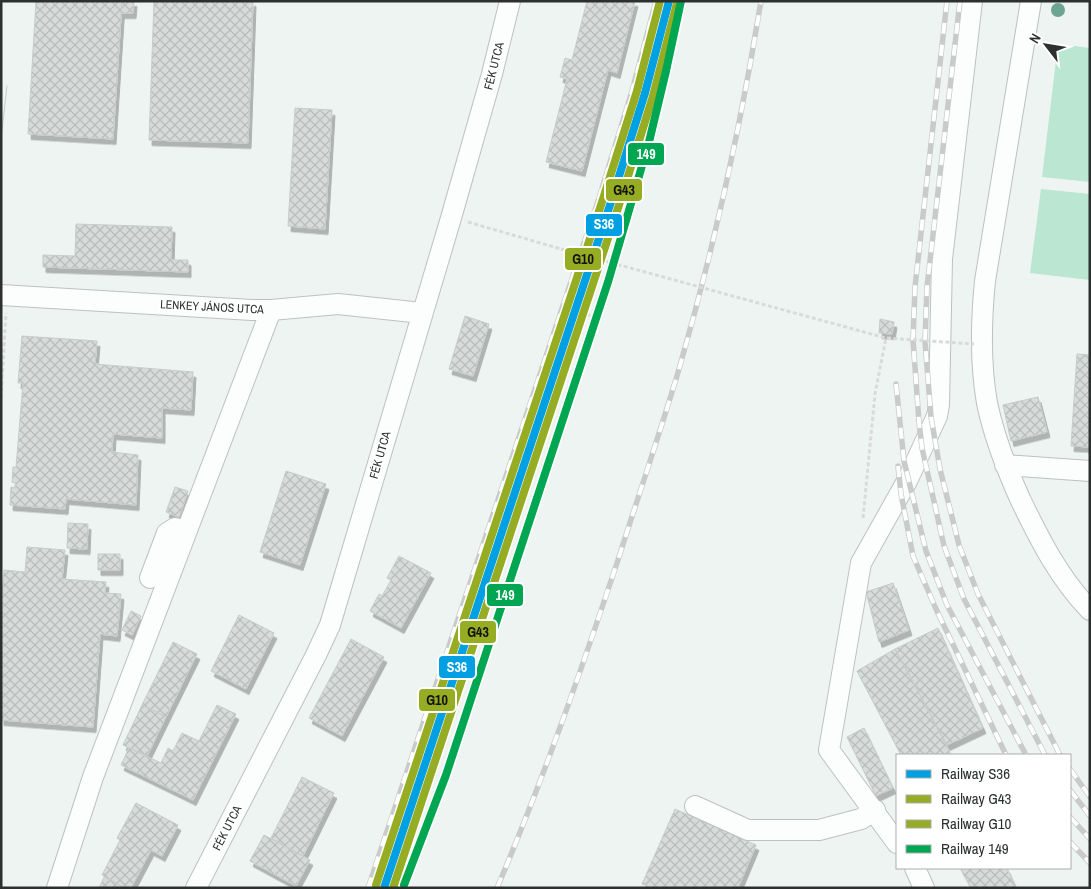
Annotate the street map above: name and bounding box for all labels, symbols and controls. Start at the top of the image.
north arrow [1021,20,1071,70]
text: N [1025,30,1045,46]
street label: FÉK UTCA [480,40,508,92]
line badge: 149 [627,142,665,166]
text: 149 [636,145,656,163]
line badge: G43 [605,178,643,202]
text: G43 [613,181,635,199]
line badge: S36 [585,213,623,237]
text: S36 [594,215,614,233]
line badge: G10 [564,247,602,271]
text: G10 [572,250,594,268]
street label: LENKEY JÁNOS UTCA [160,296,265,318]
street label: FÉK UTCA [366,429,395,481]
line badge: 149 [486,583,524,607]
text: 149 [495,586,515,604]
line badge: G43 [459,620,497,644]
text: G43 [467,623,489,641]
line badge: S36 [438,655,476,679]
text: S36 [447,658,467,676]
line badge: G10 [418,688,456,712]
text: G10 [426,691,448,709]
legend [896,754,1071,869]
text: Railway S36 [941,763,1010,784]
text: Railway G43 [941,788,1012,809]
street label: FÉK UTCA [209,802,245,853]
text: Railway G10 [941,813,1012,834]
text: Railway 149 [941,838,1009,859]

